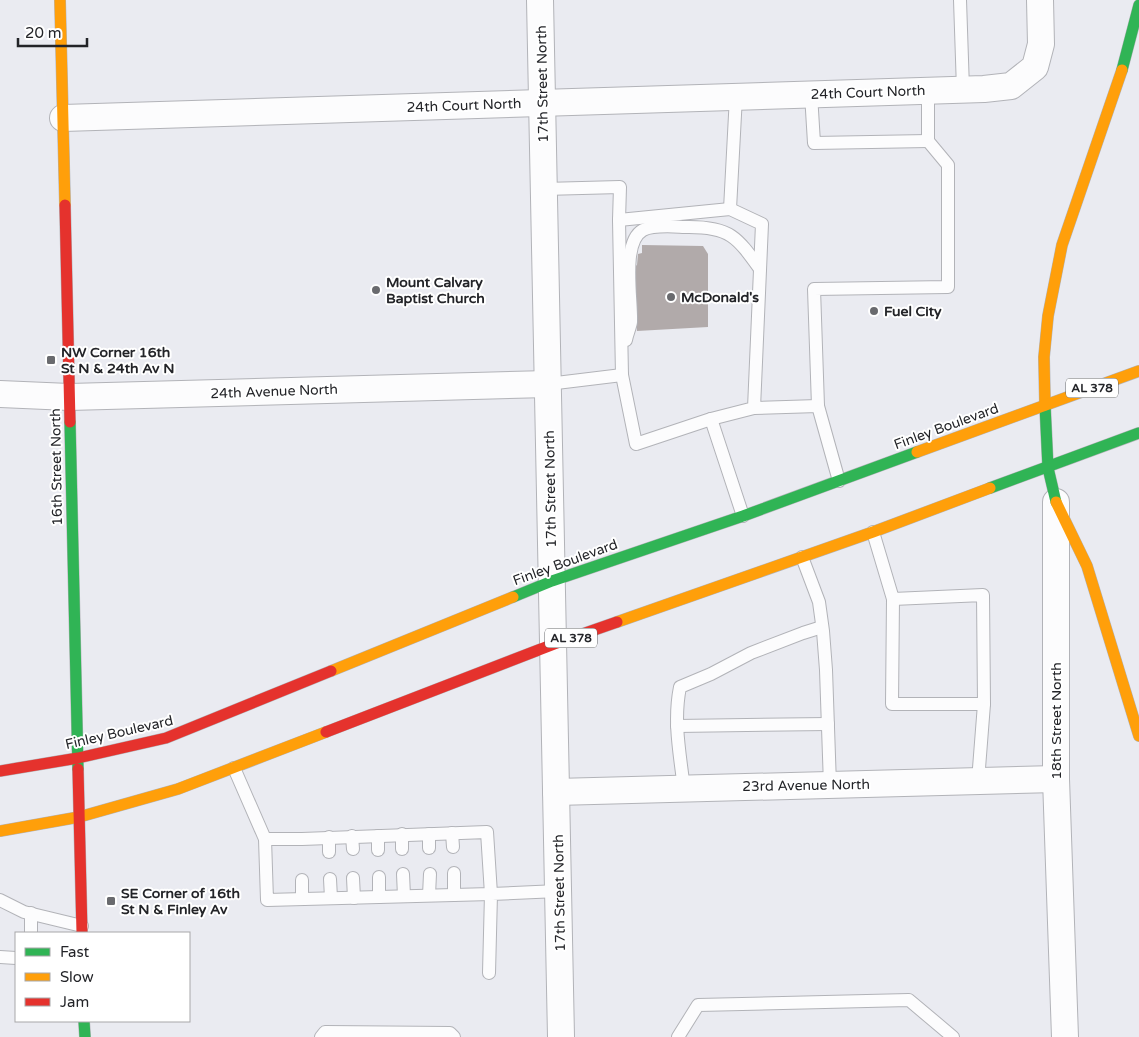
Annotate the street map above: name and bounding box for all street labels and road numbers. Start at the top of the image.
street label: 17th Street North [533,25,552,143]
street label: 24th Court North [810,82,926,103]
street label: 24th Court North [406,95,522,116]
road number: AL 378 [1066,378,1118,398]
street label: 24th Avenue North [210,381,338,402]
street label: Finley Boulevard [892,400,1001,453]
street label: 16th Street North [47,408,66,526]
street label: 17th Street North [541,430,560,548]
street label: Finley Boulevard [511,536,620,589]
road number: AL 378 [545,628,597,648]
street label: 18th Street North [1048,662,1065,780]
street label: Finley Boulevard [64,712,175,753]
street label: 23rd Avenue North [742,776,870,795]
street label: 17th Street North [550,834,569,952]

